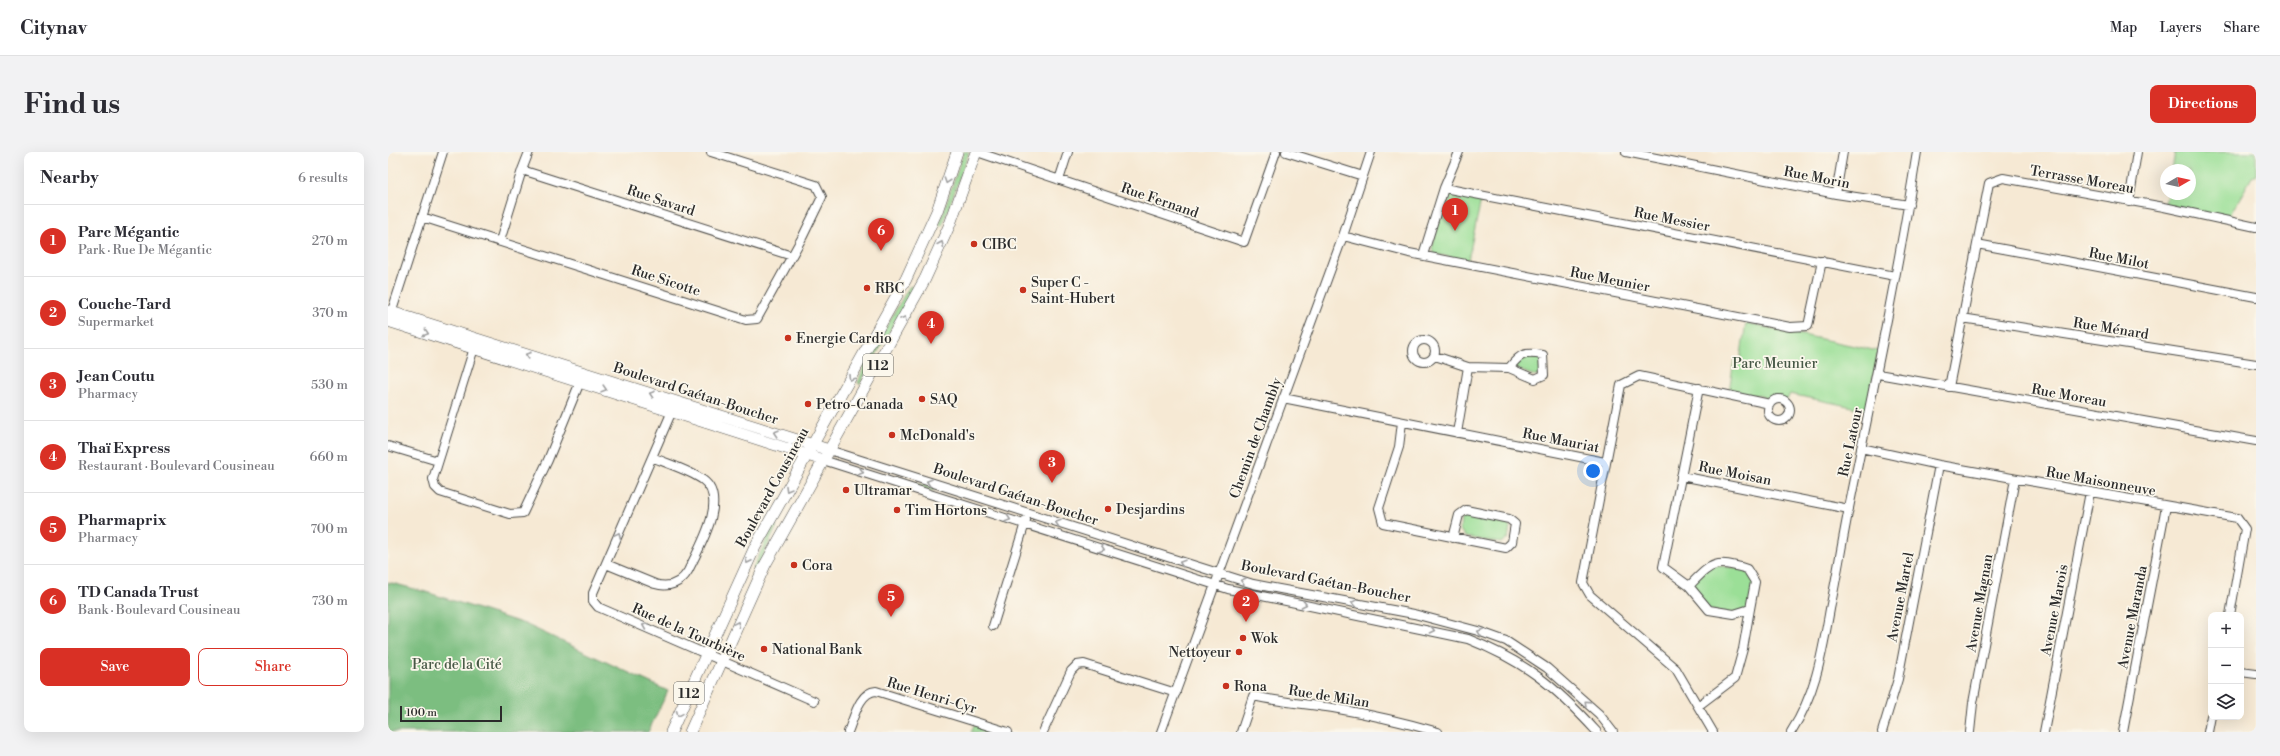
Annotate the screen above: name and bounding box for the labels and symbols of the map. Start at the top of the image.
street label: Terrasse Moreau [2028,162,2135,198]
street label: Rue Morin [1782,163,1852,193]
north arrow [2160,164,2196,200]
one-way arrow [944,178,952,185]
street label: Rue Fernand [1118,179,1201,223]
street label: Rue Savard [624,181,697,220]
pin: 1 [1442,198,1468,231]
street label: Rue Messier [1632,204,1711,236]
pin: 6 [868,218,894,251]
place label: CIBC [982,236,1016,254]
marker: CIBC [969,239,979,249]
one-way arrow [937,240,945,247]
street label: Rue Milot [2087,244,2151,274]
street label: Rue Sicotte [629,261,703,301]
street label: Rue Meunier [1568,263,1651,297]
place label: Super C - Saint-Hubert [1031,274,1115,308]
place label: RBC [875,280,904,298]
marker: RBC [862,283,872,293]
marker: Super C - Saint-Hubert [1018,285,1028,295]
pin: 4 [918,311,944,344]
street label: Rue Ménard [2072,314,2150,344]
one-way arrow [899,316,907,323]
one-way arrow [423,328,430,337]
place label: Energie Cardio [796,330,892,348]
marker: Energie Cardio [783,333,793,343]
one-way arrow [524,351,531,360]
road number: 112 [863,354,893,376]
park label: Parc Meunier [1732,355,1818,373]
street label: Boulevard Gaétan-Boucher [610,358,780,429]
one-way arrow [848,374,855,381]
street label: Chemin de Chambly [1226,375,1286,501]
street label: Rue Moreau [2030,381,2108,411]
one-way arrow [600,384,607,393]
one-way arrow [648,390,655,399]
place label: SAQ [930,391,958,409]
marker: SAQ [917,394,927,404]
place label: Petro-Canada [816,396,904,414]
marker: Petro-Canada [803,399,813,409]
street label: Rue Latour [1835,406,1867,479]
street label: Boulevard Cousineau [732,424,813,551]
street label: Rue Mauriat [1521,425,1601,457]
place label: McDonald's [900,427,975,445]
one-way arrow [772,430,779,438]
marker: McDonald's [887,430,897,440]
pin: 3 [1039,450,1065,483]
street label: Rue Moisan [1697,458,1773,490]
street label: Boulevard Gaétan-Boucher [930,459,1100,530]
your location [1583,461,1603,481]
street label: Rue Maisonneuve [2044,463,2157,501]
one-way arrow [857,467,864,476]
one-way arrow [925,478,932,487]
place label: Ultramar [854,482,912,500]
one-way arrow [785,485,792,492]
marker: Ultramar [841,485,851,495]
place label: Desjardins [1116,501,1185,519]
place label: Tim Hortons [905,502,987,520]
marker: Desjardins [1103,504,1113,514]
marker: Tim Hortons [892,505,902,515]
one-way arrow [1004,514,1011,523]
one-way arrow [1055,519,1062,528]
one-way arrow [614,532,622,539]
one-way arrow [1099,544,1106,553]
street label: Avenue Martel [1883,551,1918,645]
street label: Avenue Magnan [1962,552,1998,655]
one-way arrow [745,557,753,564]
place label: Cora [802,557,833,575]
street label: Boulevard Gaétan-Boucher [1239,557,1412,607]
one-way arrow [1179,559,1186,567]
marker: Cora [789,560,799,570]
street label: Avenue Marois [2037,563,2073,659]
street label: Avenue Maranda [2114,563,2152,671]
one-way arrow [1240,577,1247,586]
pin: 5 [878,584,904,617]
pin: 2 [1233,589,1259,622]
one-way arrow [1350,599,1357,608]
street label: Rue de la Tourbière [629,600,748,666]
one-way arrow [1301,600,1308,608]
one-way arrow [733,621,741,628]
one-way arrow [641,623,648,631]
one-way arrow [1429,626,1435,634]
one-way arrow [1477,628,1484,637]
place label: Wok [1250,630,1279,648]
marker: Wok [1238,633,1248,643]
place label: National Bank [772,641,862,659]
marker: National Bank [759,644,769,654]
place label: Nettoyeur [1169,644,1231,662]
marker: Nettoyeur [1234,647,1244,657]
park label: Parc de la Cité [412,656,502,674]
street label: Rue Henri-Cyr [885,674,979,718]
place label: Rona [1234,678,1268,696]
marker: Rona [1221,681,1231,691]
road number: 112 [674,682,704,704]
street label: Rue de Milan [1287,682,1371,712]
one-way arrow [1584,700,1592,708]
scale bar [400,704,502,723]
one-way arrow [676,710,684,718]

